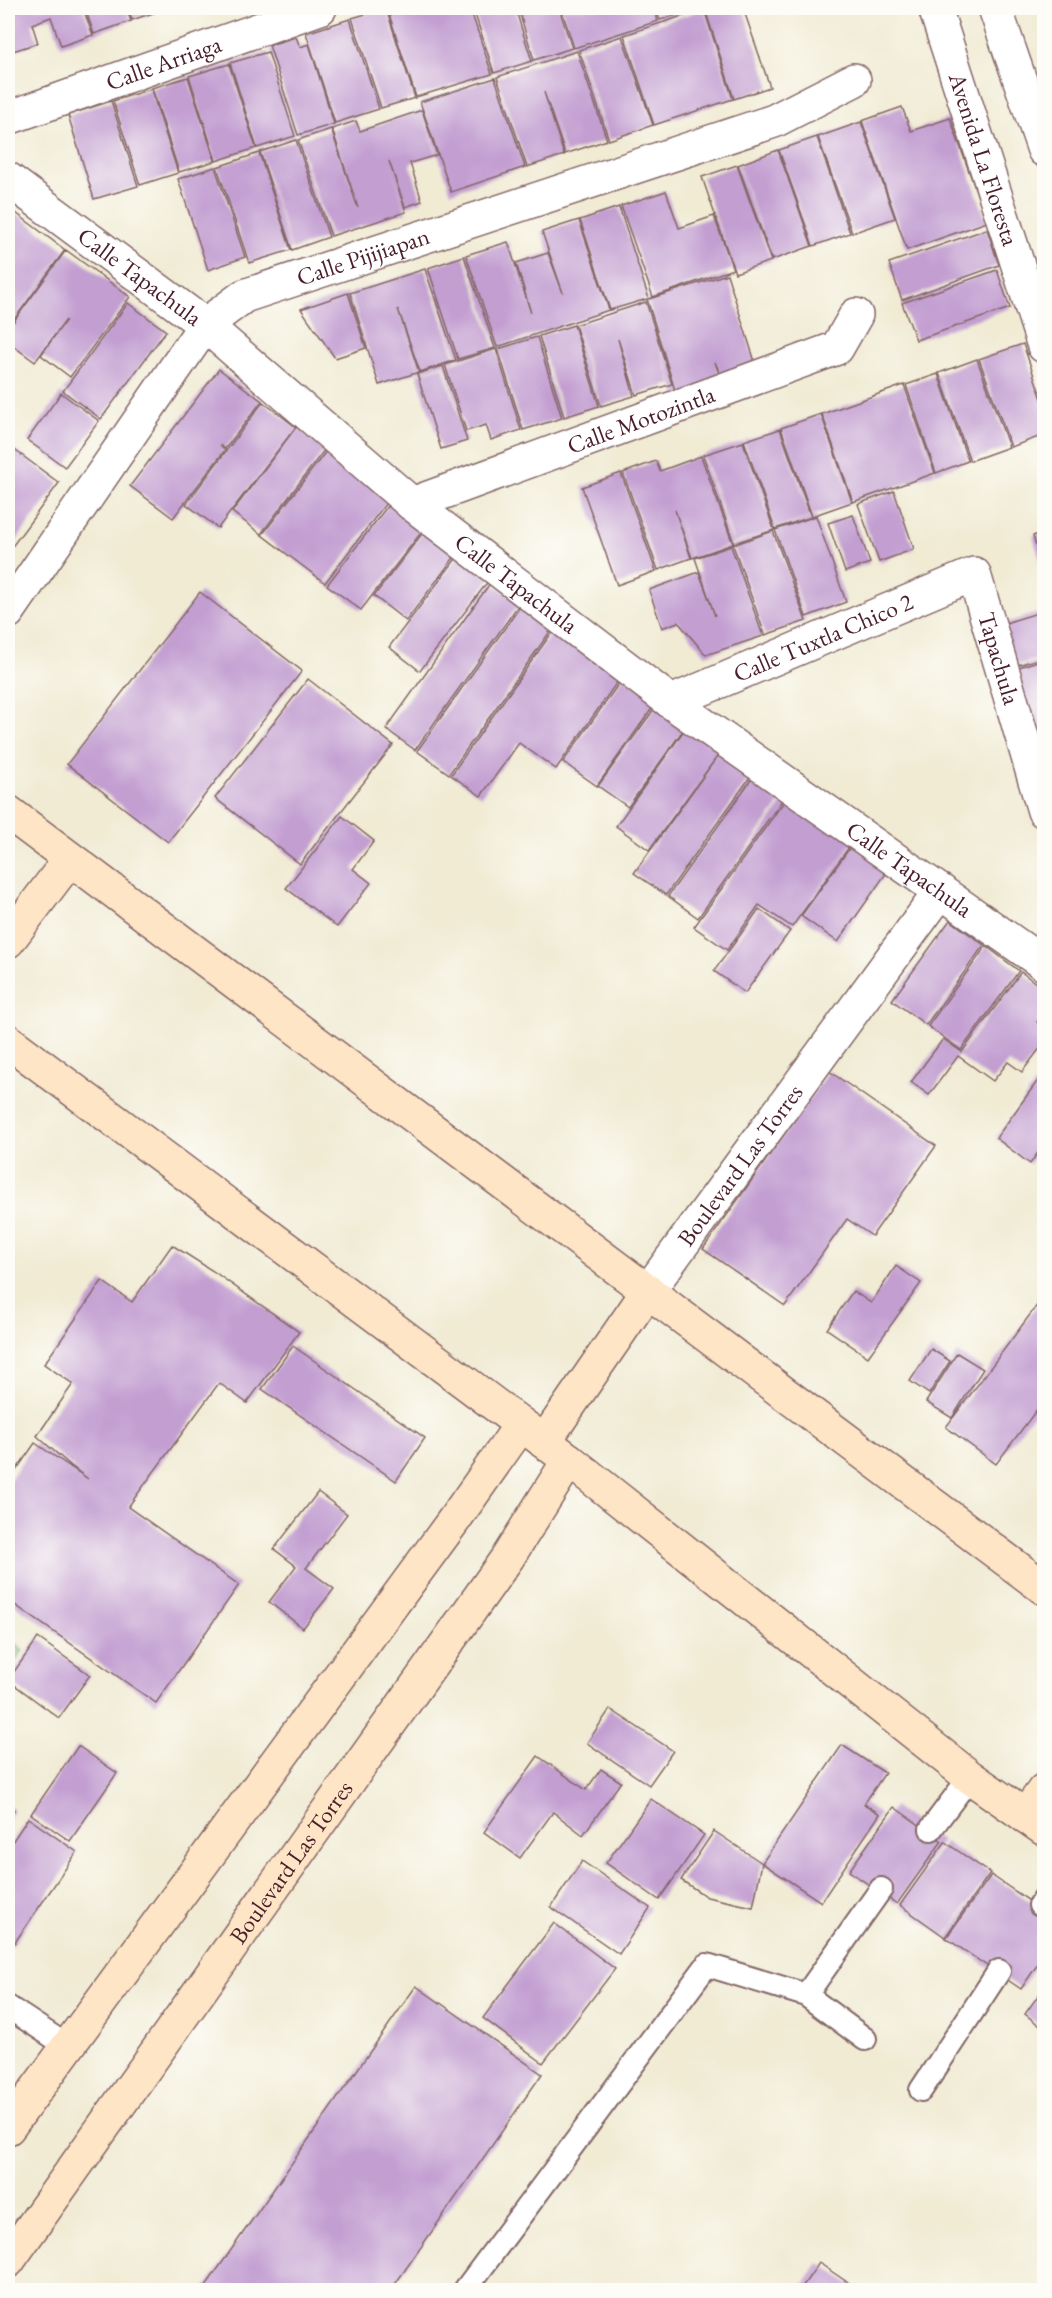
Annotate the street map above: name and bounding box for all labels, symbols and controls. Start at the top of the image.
street label: Calle Arriaga [101,28,226,97]
street label: Avenida La Floresta [942,68,1027,250]
street label: Calle Tapachula [72,220,209,333]
street label: Calle Pijijiapan [292,220,433,293]
street label: Calle Motozintla [563,378,719,461]
street label: Calle Tapachula [449,526,585,641]
street label: Calle Tuxtla Chico 2 [728,586,918,689]
street label: Tapachula [971,608,1028,709]
street label: Calle Tapachula [840,814,979,924]
street label: Boulevard Las Torres [670,1078,809,1252]
street label: Boulevard Las Torres [222,1774,359,1950]

